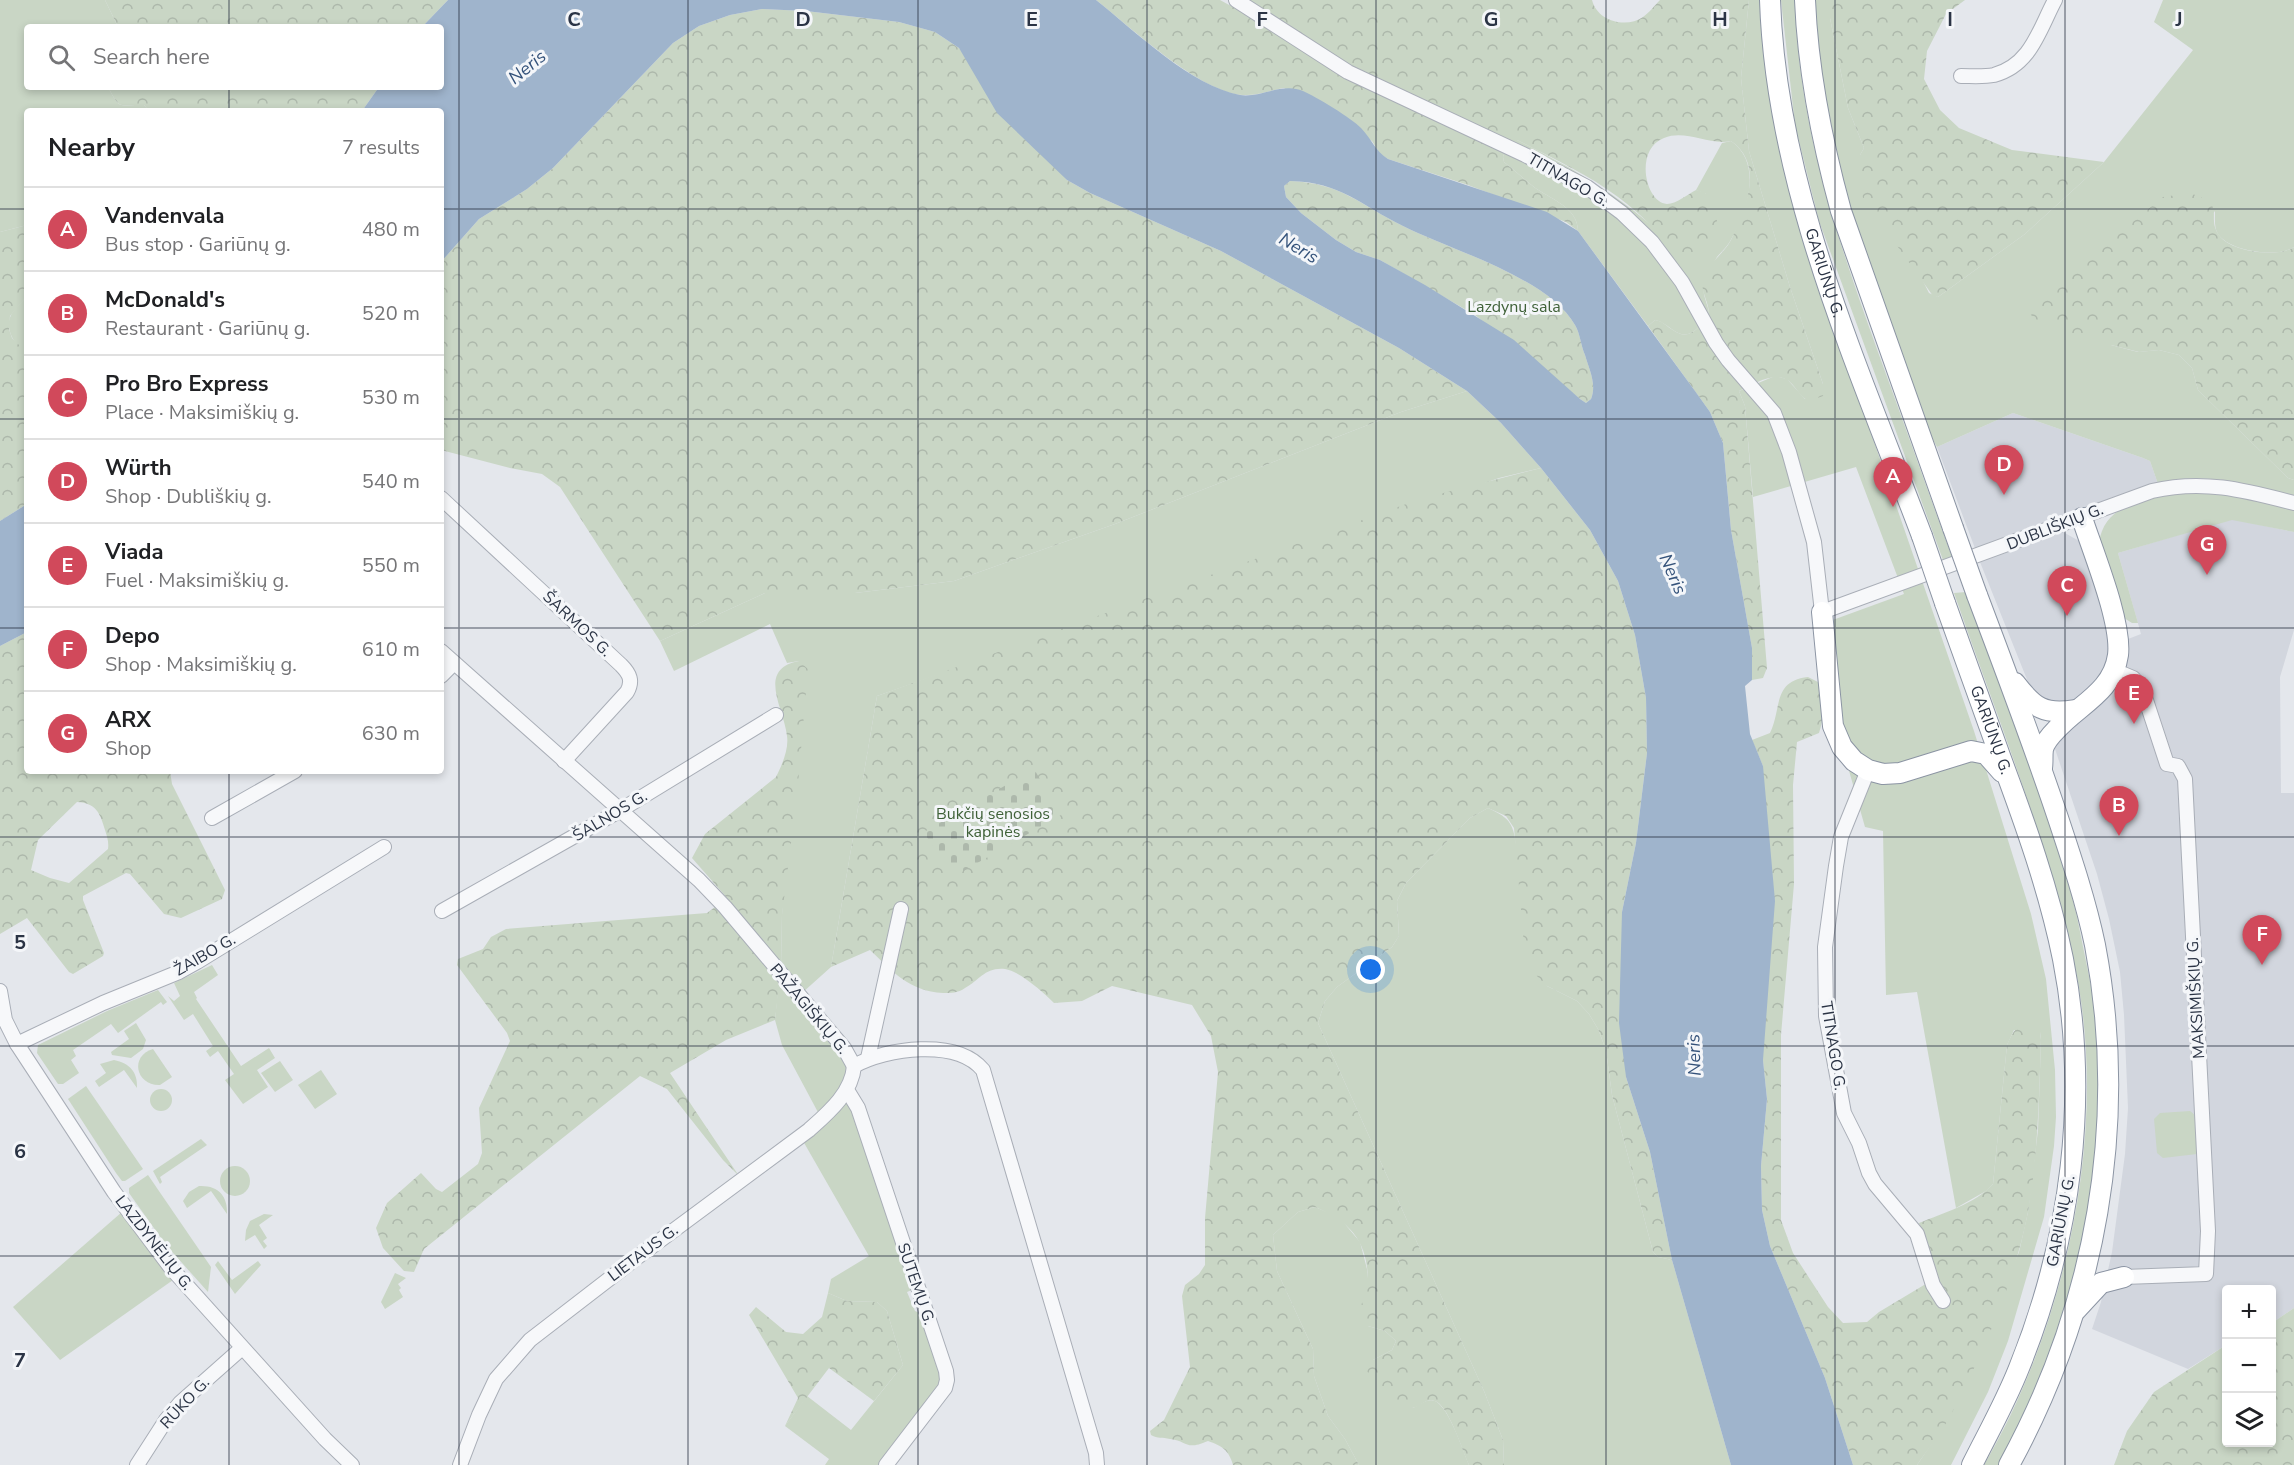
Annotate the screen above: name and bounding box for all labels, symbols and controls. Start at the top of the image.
text: C [567,6,581,33]
text: D [795,6,811,33]
text: E [1026,6,1038,33]
text: F [1256,6,1268,33]
text: G [1484,6,1498,33]
text: H [1712,6,1728,33]
text: I [1947,6,1953,33]
text: J [2174,6,2183,33]
search box [24,24,444,90]
icon: search [45,41,78,74]
text: Search here [93,42,210,72]
water label: Neris [503,44,551,90]
text: Nearby [48,130,135,165]
text: 7 results [342,134,420,161]
street label: TITNAGO G. [1524,148,1612,212]
text: Vandenvala [105,201,225,231]
text: A [60,216,75,243]
text: 480 m [362,216,420,243]
street label: GARIŪNŲ G. [1799,225,1849,320]
water label: Neris [1275,227,1323,269]
text: Bus stop · Gariūnų g. [105,231,291,258]
text: McDonald's [105,285,225,315]
park label: Lazdynų sala [1467,296,1561,318]
text: B [61,300,74,327]
text: 520 m [362,300,420,327]
text: Restaurant · Gariūnų g. [105,315,310,342]
text: Pro Bro Express [105,369,269,399]
text: C [61,384,74,411]
text: 530 m [362,384,420,411]
text: Place · Maksimiškių g. [105,399,299,426]
pin: D [1984,446,2024,495]
text: Würth [105,453,172,483]
pin: A [1874,458,1912,507]
text: D [60,468,75,495]
text: 540 m [362,468,420,495]
text: Shop · Dubliškių g. [105,483,271,510]
street label: DUBLIŠKIŲ G. [2003,498,2107,556]
pin: G [2188,526,2226,575]
text: Viada [105,537,164,567]
water label: Neris [1653,550,1693,598]
text: E [62,552,73,579]
text: 550 m [362,552,420,579]
pin: C [2048,566,2086,616]
text: Fuel · Maksimiškių g. [105,567,289,594]
street label: ŠARMOS G. [538,586,616,662]
text: Depo [105,621,160,651]
text: F [62,636,73,663]
text: 610 m [362,636,420,663]
text: Shop · Maksimiškių g. [105,651,297,678]
pin: E [2114,674,2154,724]
street label: GARIŪNŲ G. [1965,683,2017,777]
text: ARX [105,705,151,735]
text: G [60,720,75,747]
text: 630 m [362,720,420,747]
text: Shop [105,735,151,762]
street label: ŠALNOS G. [569,785,651,847]
pin: B [2100,786,2138,836]
park label: Bukčių senosios kapinės [936,803,1050,843]
pin: F [2242,916,2282,965]
text: 5 [14,929,26,956]
street label: ŽAIBO G. [170,929,240,981]
street label: MAKSIMIŠKIŲ G. [2182,937,2210,1059]
your location [1356,955,1385,984]
street label: PAŽAGIŠKIŲ G. [765,959,853,1059]
street label: TITNAGO G. [1815,1000,1851,1092]
water label: Neris [1681,1034,1707,1076]
text: 6 [14,1138,26,1165]
street label: GARIŪNŲ G. [2041,1173,2081,1269]
street label: LAZDYNĖLIŲ G. [110,1191,198,1295]
street label: LIETAUS G. [603,1219,683,1287]
street label: SUTEMŲ G. [892,1240,940,1328]
map controls [2222,1285,2276,1447]
button: + [2222,1285,2276,1339]
button: − [2222,1339,2276,1393]
text: 7 [14,1347,26,1374]
street label: RŪKO G. [155,1372,215,1434]
button: layers [2222,1393,2276,1447]

